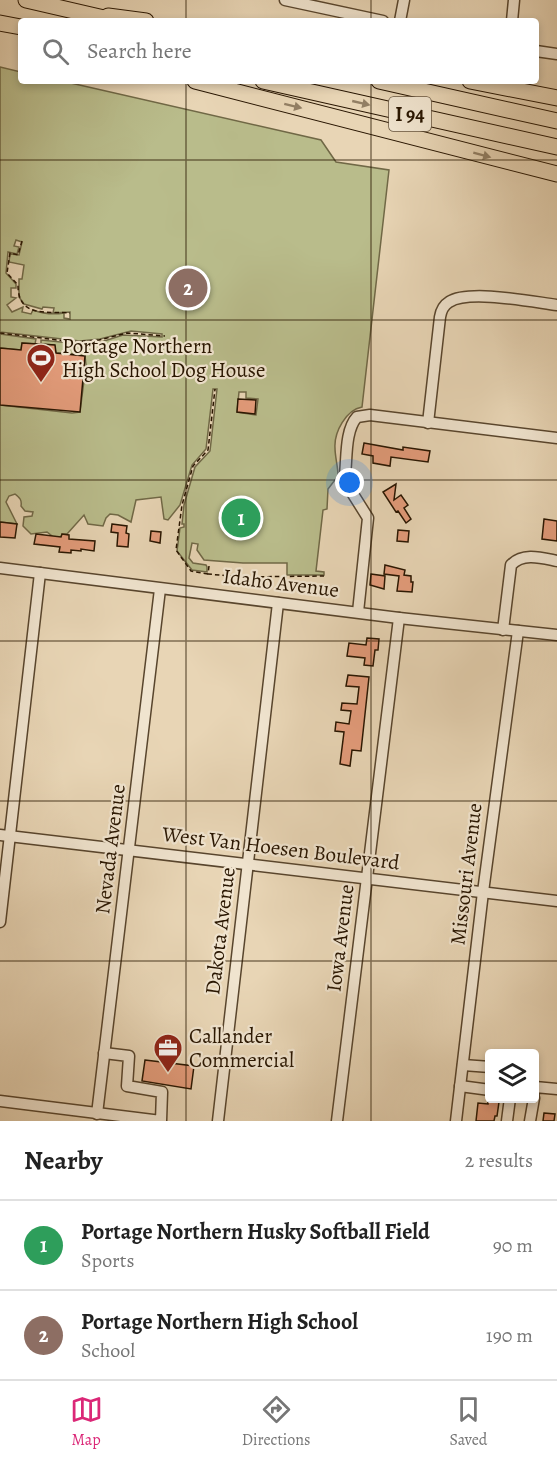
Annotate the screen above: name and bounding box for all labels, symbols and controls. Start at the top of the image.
search box [18,18,539,84]
icon: search [39,35,72,68]
text: Search here [87,36,192,66]
road number: I 94 [389,97,431,131]
one-way arrow [352,99,371,108]
one-way arrow [284,101,302,111]
one-way arrow [472,150,491,160]
pin: 2 [168,266,207,310]
place label: Portage Northern High School Dog House [62,332,265,384]
sports icon: Portage Northern High School Dog House [25,342,57,384]
your location [335,468,364,497]
pin: 1 [222,496,260,540]
street label: Idaho Avenue [221,562,341,604]
street label: Nevada Avenue [88,782,132,916]
street label: Missouri Avenue [443,801,489,947]
street label: West Van Hoesen Boulevard [160,819,402,877]
street label: Dakota Avenue [198,866,242,996]
street label: Iowa Avenue [320,883,360,993]
place label: Callander Commercial [189,1022,294,1074]
office icon: Callander Commercial [152,1032,184,1074]
map controls [485,1049,539,1103]
button: layers [485,1049,539,1103]
text: Nearby [24,1143,103,1178]
text: 2 results [465,1147,533,1174]
text: Portage Northern Husky Softball Field [81,1217,430,1247]
text: 1 [40,1232,47,1259]
text: 90 m [493,1232,533,1259]
text: Sports [81,1247,134,1274]
text: Portage Northern High School [81,1307,358,1337]
text: 2 [39,1322,48,1349]
text: 190 m [486,1322,533,1349]
text: School [81,1337,135,1364]
tab: Map [70,1393,103,1451]
tab: Directions [242,1393,310,1451]
tab: Saved [449,1393,487,1451]

